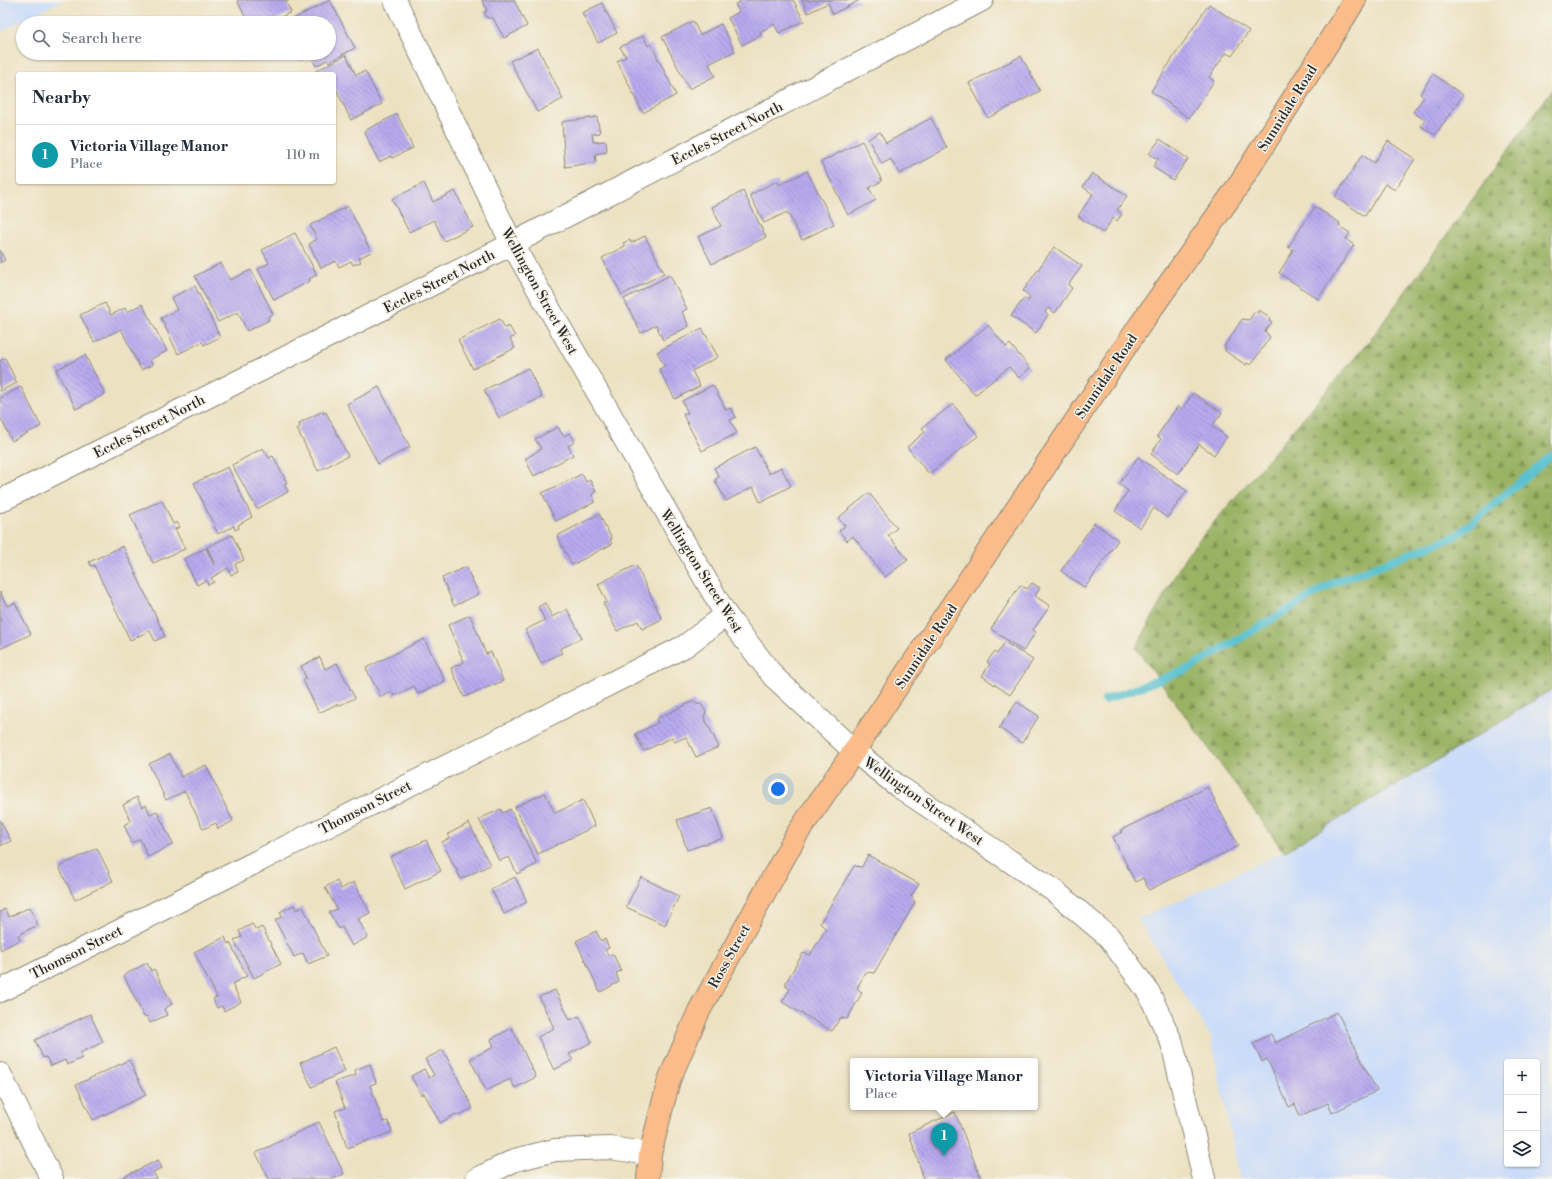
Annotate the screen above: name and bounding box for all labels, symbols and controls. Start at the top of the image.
search box [16,16,336,60]
icon: search [30,27,52,49]
text: Search here [62,29,142,48]
street label: Sunnidale Road [1254,62,1322,155]
text: Nearby [32,87,91,109]
street label: Eccles Street North [669,98,787,170]
text: Victoria Village Manor [70,137,228,156]
text: 1 [42,147,48,163]
text: 110 m [286,147,320,163]
text: Place [70,156,102,172]
street label: Wellington Street West [496,224,581,358]
street label: Eccles Street North [381,246,499,318]
street label: Sunnidale Road [1072,330,1142,423]
street label: Eccles Street North [91,391,209,463]
street label: Wellington Street West [655,506,746,637]
street label: Sunnidale Road [892,600,962,693]
street label: Wellington Street West [859,753,987,850]
street label: Thomson Street [316,777,415,839]
your location [768,779,788,799]
street label: Ross Street [705,921,755,992]
street label: Thomson Street [27,922,126,984]
popup [850,1058,1038,1110]
map controls [1504,1059,1540,1167]
button: + [1504,1059,1540,1095]
text: Victoria Village Manor [865,1067,1023,1086]
text: Place [865,1086,897,1102]
button: − [1504,1095,1540,1131]
pin: 1 [931,1123,957,1156]
button: layers [1504,1131,1540,1167]

